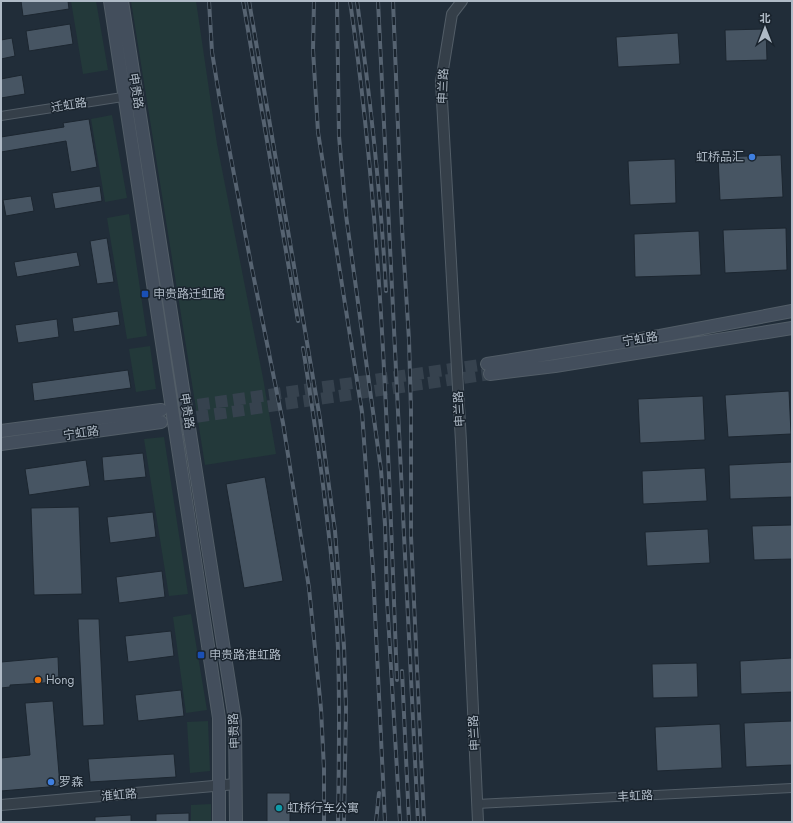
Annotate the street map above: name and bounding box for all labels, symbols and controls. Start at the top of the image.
north arrow [745,8,785,48]
text: 北 [760,10,771,26]
street label: 申兰路 [433,68,453,104]
street label: 申贵路 [124,72,148,110]
street label: 迁虹路 [50,93,88,117]
place label: 虹桥品汇 [696,148,744,166]
marker: 虹桥品汇 [747,152,757,162]
place label: 申贵路迁虹路 [153,285,225,303]
marker: 申贵路迁虹路 [140,289,150,299]
street label: 宁虹路 [621,327,659,351]
street label: 申兰路 [449,391,469,427]
street label: 申贵路 [175,392,199,430]
street label: 宁虹路 [62,422,100,444]
place label: 申贵路淮虹路 [209,646,281,664]
marker: 申贵路淮虹路 [196,650,206,660]
place label: Hong [46,671,74,689]
marker: Hong [33,675,43,685]
street label: 申贵路 [224,713,244,749]
street label: 申兰路 [464,715,484,751]
place label: 罗森 [59,773,83,791]
marker: 罗森 [46,777,56,787]
street label: 淮虹路 [100,784,138,806]
street label: 丰虹路 [617,786,653,806]
place label: 虹桥行车公寓 [287,799,359,817]
marker: 虹桥行车公寓 [274,803,284,813]

